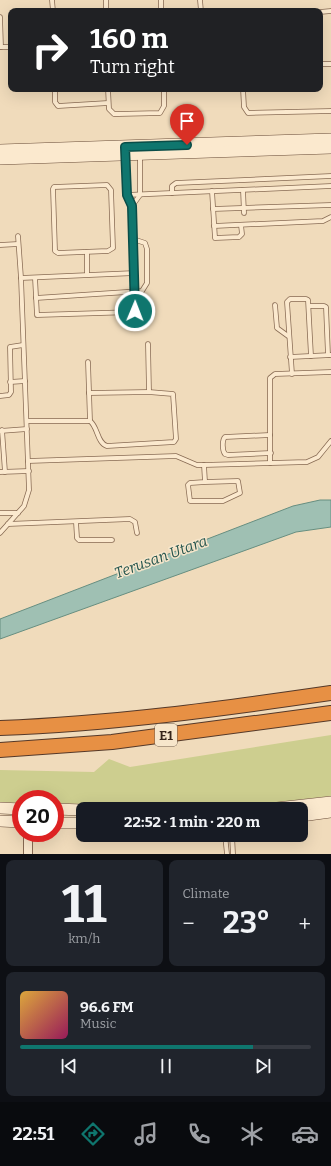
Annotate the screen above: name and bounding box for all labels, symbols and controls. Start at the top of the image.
text: 160 m [90,22,168,55]
icon: right [24,24,76,76]
text: Turn right [90,56,175,78]
pin [170,104,204,145]
icon: arrive [176,110,198,132]
position arrow [114,290,156,332]
water label: Terusan Utara [112,532,210,582]
road number: E1 [155,724,177,746]
speed limit sign: 20 [12,790,64,842]
text: 22:52 · 1 min · 220 m [124,813,260,831]
text: 11 [62,873,107,936]
text: Climate [183,886,229,901]
text: 23° [223,905,270,941]
text: − [183,910,195,937]
text: + [298,910,311,937]
text: km/h [68,931,100,946]
text: 96.6 FM [80,998,134,1016]
text: Music [80,1016,116,1031]
icon: previous [58,1055,80,1077]
icon: pause [155,1055,177,1077]
icon: next [252,1055,274,1077]
icon: directions [79,1120,107,1148]
icon: music [132,1120,160,1148]
icon: phone [185,1120,213,1148]
icon: climate [238,1120,266,1148]
icon: car [291,1120,319,1148]
text: 22:51 [12,1123,54,1145]

